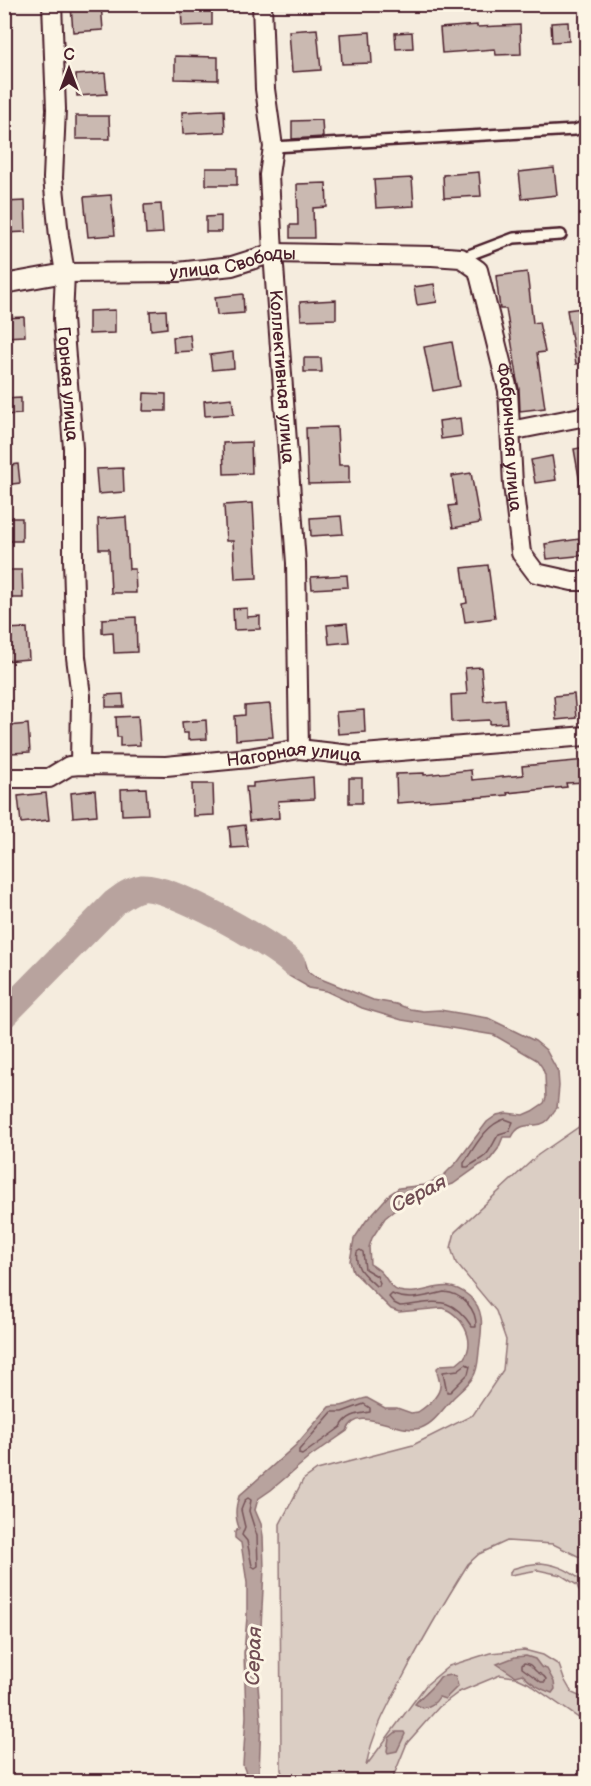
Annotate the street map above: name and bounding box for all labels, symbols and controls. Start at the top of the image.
north arrow [39,39,99,99]
text: С [63,46,75,65]
street label: улица Свободы [170,242,296,283]
street label: Коллективная улица [265,289,299,465]
street label: Горная улица [53,326,83,442]
street label: Фабричная улица [491,361,527,513]
street label: Нагорная улица [225,738,362,771]
water label: Серая [387,1170,451,1218]
water label: Серая [241,1626,267,1686]

